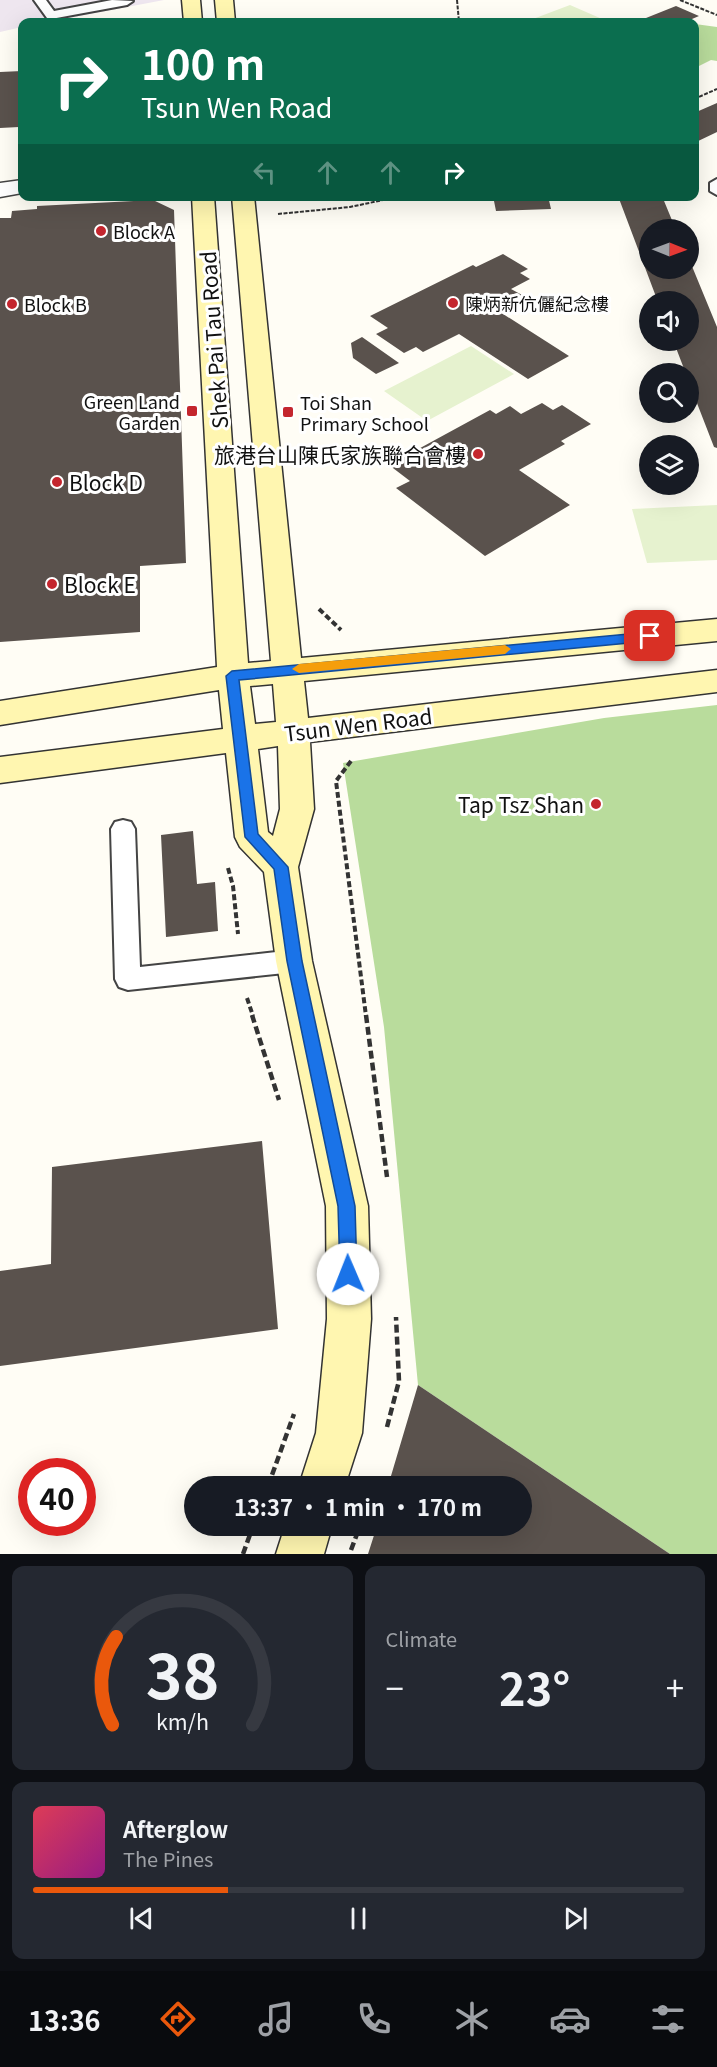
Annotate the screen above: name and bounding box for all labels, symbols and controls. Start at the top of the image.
text: 100 m [141,31,265,92]
icon: right [42,42,120,120]
text: Tsun Wen Road [141,87,333,126]
icon: left [248,156,281,189]
icon: ahead [311,156,344,189]
icon: ahead [374,156,407,189]
icon: right [437,156,470,189]
place label: Block A [113,218,175,244]
north arrow [639,219,699,279]
map controls [639,219,699,495]
marker: Block A [94,224,108,238]
street label: Shek Pai Tau Road [192,250,234,430]
place label: 陳炳新伉儷紀念樓 [465,290,609,316]
place label: Block B [24,291,87,317]
button: sound [639,291,699,351]
marker: 陳炳新伉儷紀念樓 [446,296,460,310]
marker: Block B [5,297,19,311]
button: search [639,363,699,423]
place label: Green Land Garden [84,388,180,435]
place label: Toi Shan Primary School [300,389,429,436]
marker: Green Land Garden [185,404,199,418]
marker: Toi Shan Primary School [281,405,295,419]
button: layers [639,435,699,495]
place label: 旅港台山陳氏家族聯合會樓 [214,439,466,469]
marker: 旅港台山陳氏家族聯合會樓 [471,447,485,461]
place label: Block D [69,467,143,497]
marker: Block D [50,475,64,489]
place label: Block E [64,569,136,599]
marker: Block E [45,577,59,591]
pin [624,610,675,661]
icon: arrive [633,619,666,652]
street label: Tsun Wen Road [282,700,434,748]
place label: Tap Tsz Shan [458,789,584,819]
marker: Tap Tsz Shan [589,797,603,811]
position arrow [316,1242,380,1306]
speed limit sign: 40 [18,1458,96,1536]
text: 13:37 · 1 min · 170 m [234,1490,482,1522]
text: Climate [386,1624,457,1653]
text: 38 [145,1627,219,1717]
text: 23° [499,1654,570,1719]
text: − [386,1663,404,1711]
text: + [666,1663,684,1711]
text: km/h [156,1705,209,1736]
text: Afterglow [123,1812,228,1844]
text: The Pines [123,1844,213,1873]
icon: previous [125,1902,158,1935]
icon: pause [342,1902,375,1935]
icon: next [559,1902,592,1935]
icon: directions [157,1998,199,2040]
icon: music [255,1998,297,2040]
icon: phone [353,1998,395,2040]
icon: climate [451,1998,493,2040]
icon: car [549,1998,591,2040]
icon: filters [647,1998,689,2040]
text: 13:36 [28,2000,101,2039]

